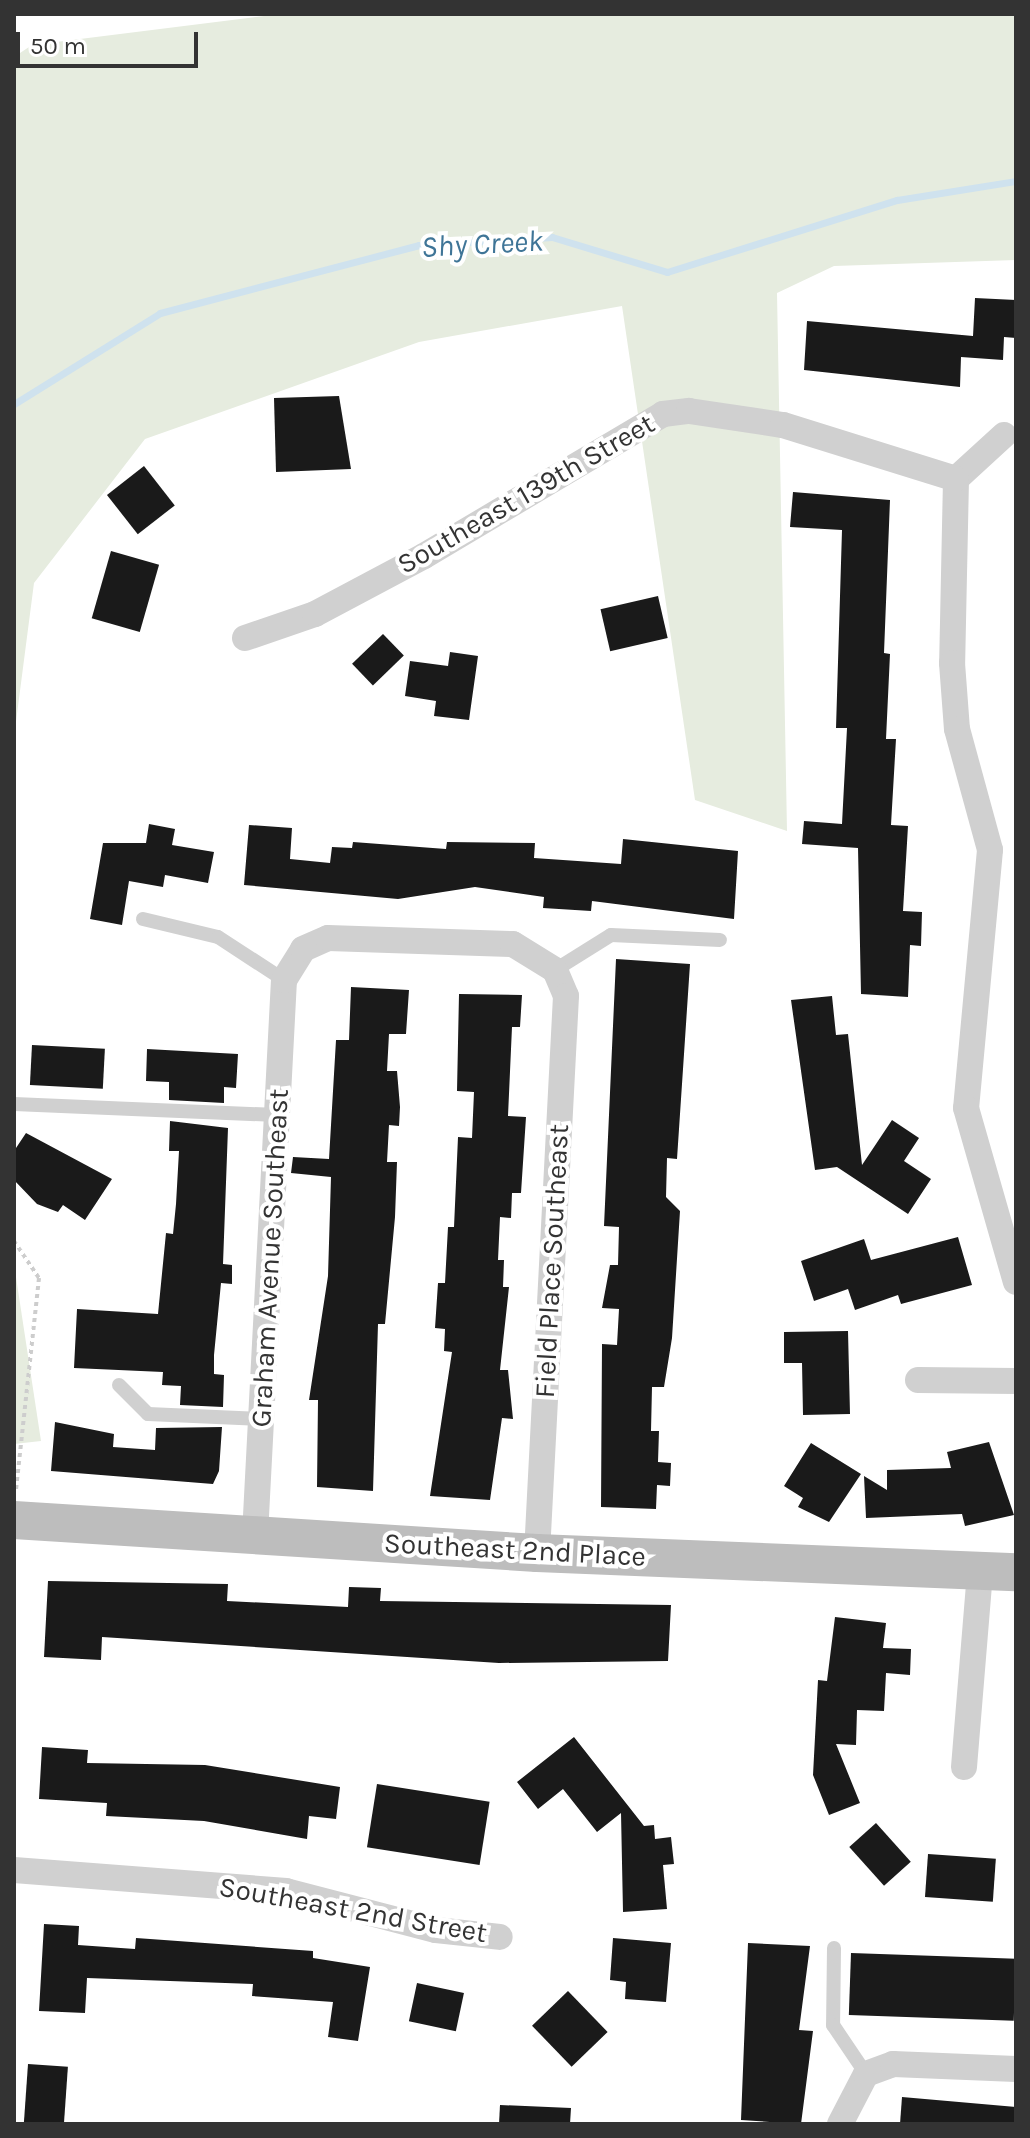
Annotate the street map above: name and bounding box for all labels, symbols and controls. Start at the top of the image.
scale bar [20,16,202,66]
text: 50 m [30,32,86,60]
water label: Shy Creek [420,223,544,265]
street label: Southeast 139th Street [391,407,661,581]
street label: Graham Avenue Southeast [244,1088,296,1428]
street label: Field Place Southeast [528,1123,576,1399]
street label: Southeast 2nd Place [383,1526,647,1574]
street label: Southeast 2nd Street [216,1870,490,1950]

